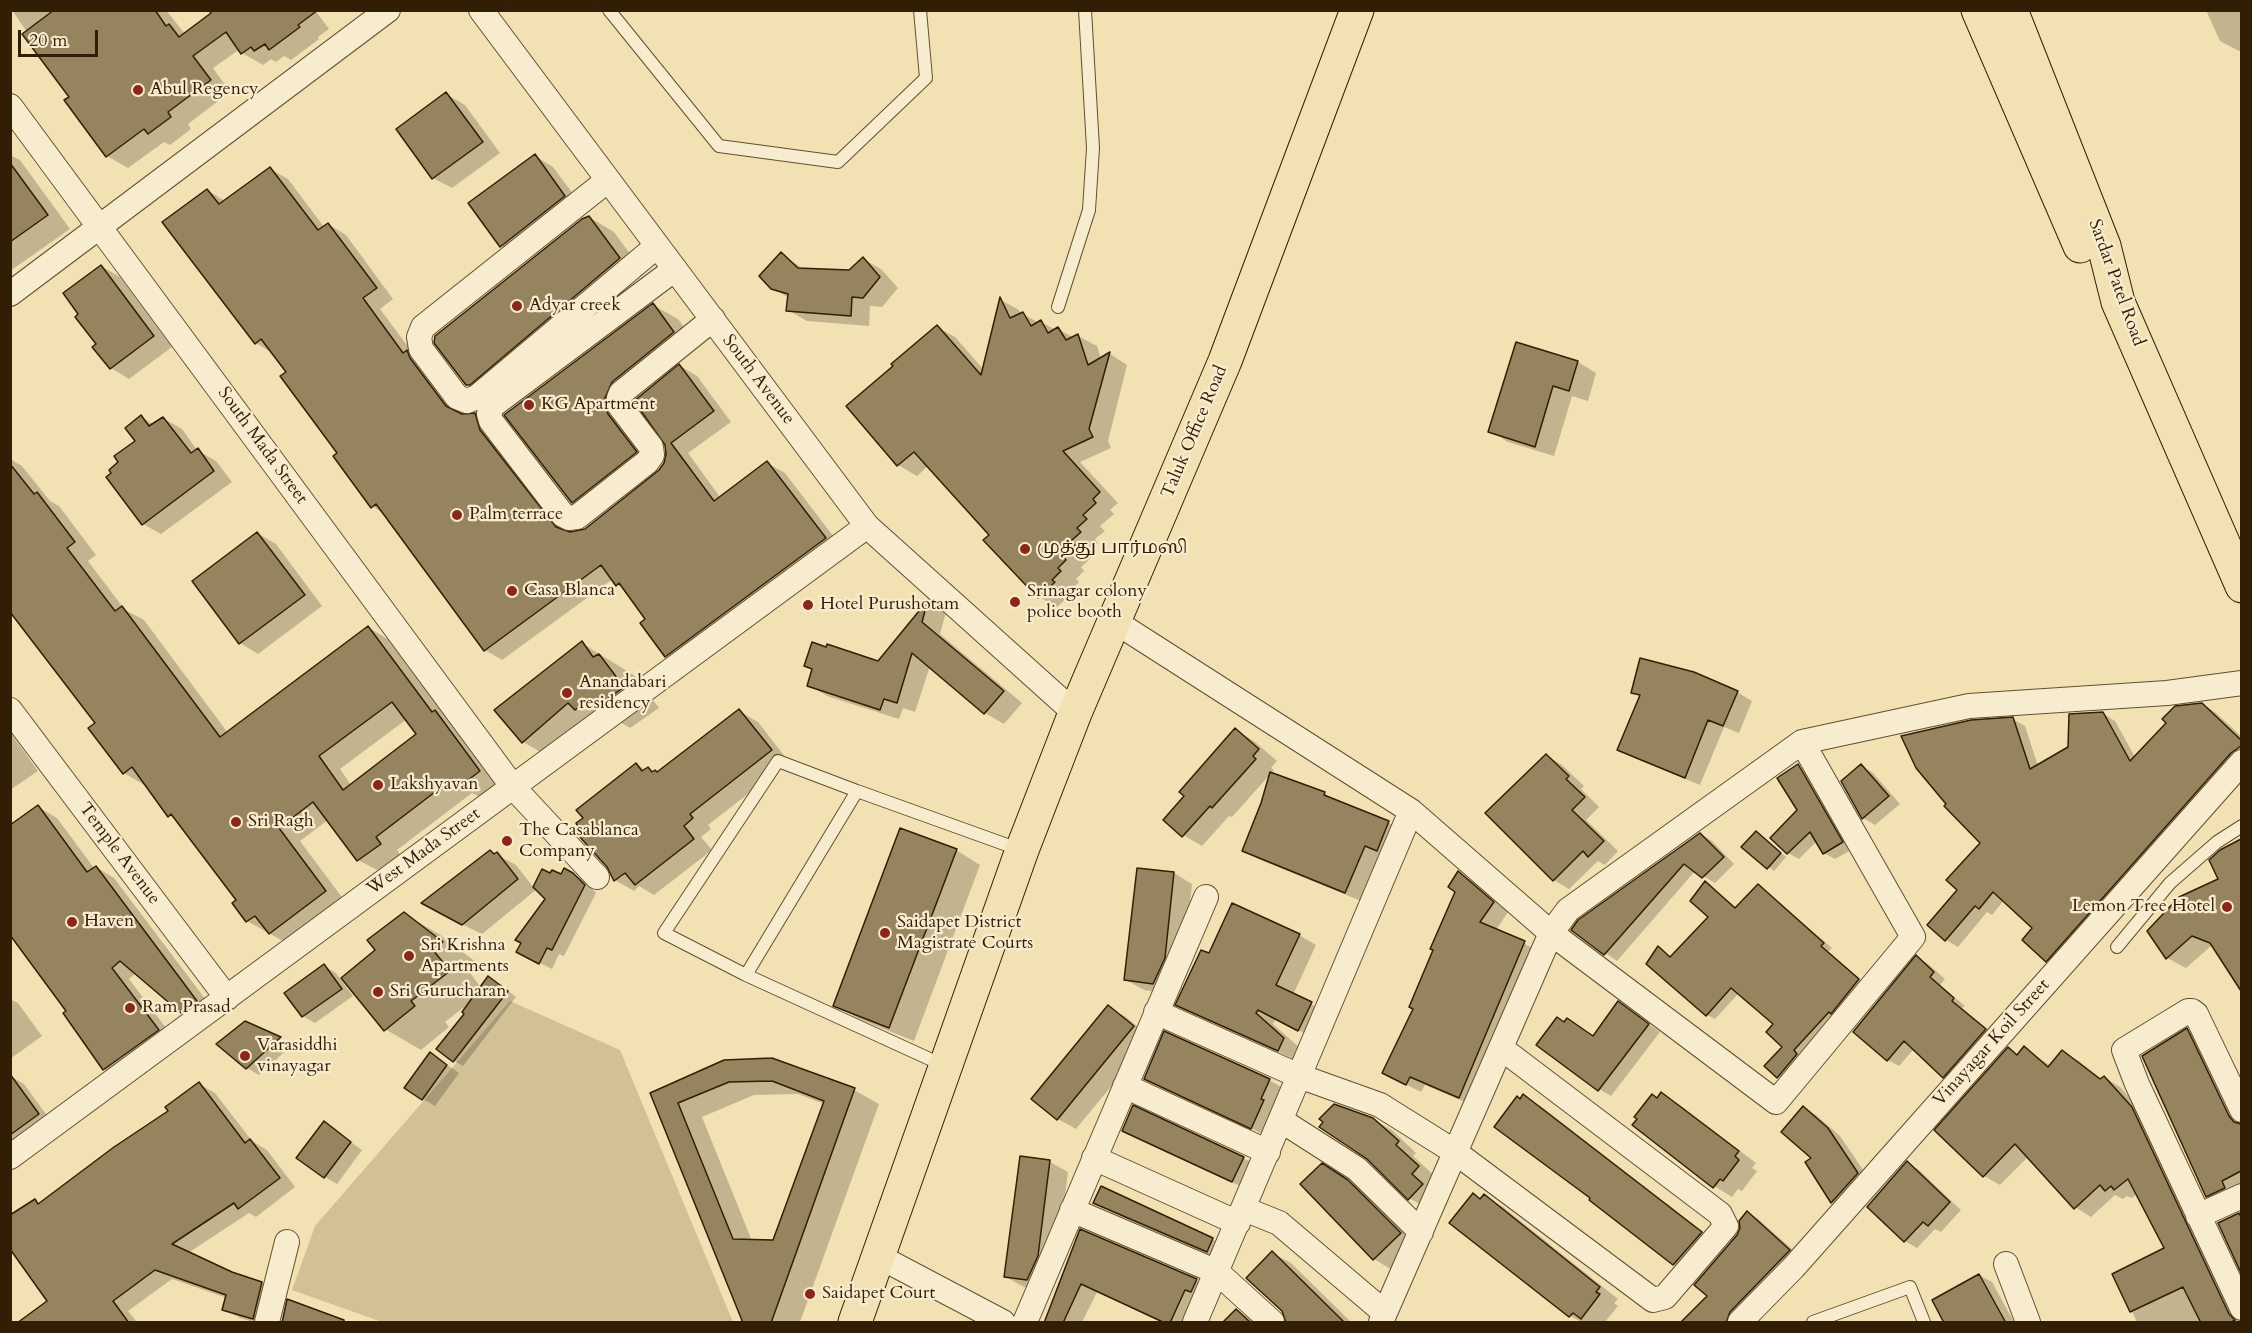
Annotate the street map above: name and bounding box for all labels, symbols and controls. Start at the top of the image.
scale bar [21,18,100,56]
text: 20 m [29,28,68,53]
place label: Abul Regency [150,79,259,101]
marker: Abul Regency [131,83,145,97]
street label: Sardar Patel Road [2083,217,2149,349]
place label: Adyar creek [529,295,621,317]
marker: Adyar creek [510,299,524,313]
street label: South Avenue [717,331,799,429]
street label: Taluk Office Road [1157,363,1233,501]
street label: South Mada Street [212,383,312,509]
place label: KG Apartment [541,394,655,416]
marker: KG Apartment [522,398,536,412]
place label: Palm terrace [469,504,563,526]
marker: Palm terrace [450,508,464,522]
place label: முத்து பார்மஸி [1037,538,1188,560]
marker: முத்து பார்மஸி [1018,542,1032,556]
place label: Casa Blanca [524,580,615,602]
place label: Srinagar colony police booth [1027,581,1147,624]
marker: Casa Blanca [505,584,519,598]
place label: Hotel Purushotam [820,594,959,616]
marker: Srinagar colony police booth [1008,595,1022,609]
marker: Hotel Purushotam [801,598,815,612]
place label: Anandabari residency [579,672,666,714]
marker: Anandabari residency [560,686,574,700]
place label: Lakshyavan [390,774,479,796]
marker: Lakshyavan [371,778,385,792]
street label: Temple Avenue [74,799,164,909]
street label: West Mada Street [363,804,485,900]
place label: Sri Ragh [248,811,314,833]
marker: Sri Ragh [229,815,243,829]
place label: The Casablanca Company [519,820,639,862]
marker: The Casablanca Company [500,834,514,848]
place label: Lemon Tree Hotel [2072,896,2215,918]
marker: Lemon Tree Hotel [2220,900,2234,914]
place label: Haven [84,911,134,933]
place label: Saidapet District Magistrate Courts [897,912,1033,954]
marker: Haven [65,915,79,929]
marker: Saidapet District Magistrate Courts [878,926,892,940]
place label: Sri Krishna Apartments [421,935,509,978]
marker: Sri Krishna Apartments [402,949,416,963]
street label: Vinayagar Koil Street [1929,975,2055,1111]
place label: Sri Gurucharan [390,981,506,1003]
marker: Sri Gurucharan [371,985,385,999]
place label: Ram Prasad [142,997,231,1019]
marker: Ram Prasad [123,1001,137,1015]
place label: Varasiddhi vinayagar [257,1035,338,1078]
marker: Varasiddhi vinayagar [238,1049,252,1063]
place label: Saidapet Court [822,1283,935,1305]
marker: Saidapet Court [803,1287,817,1301]

